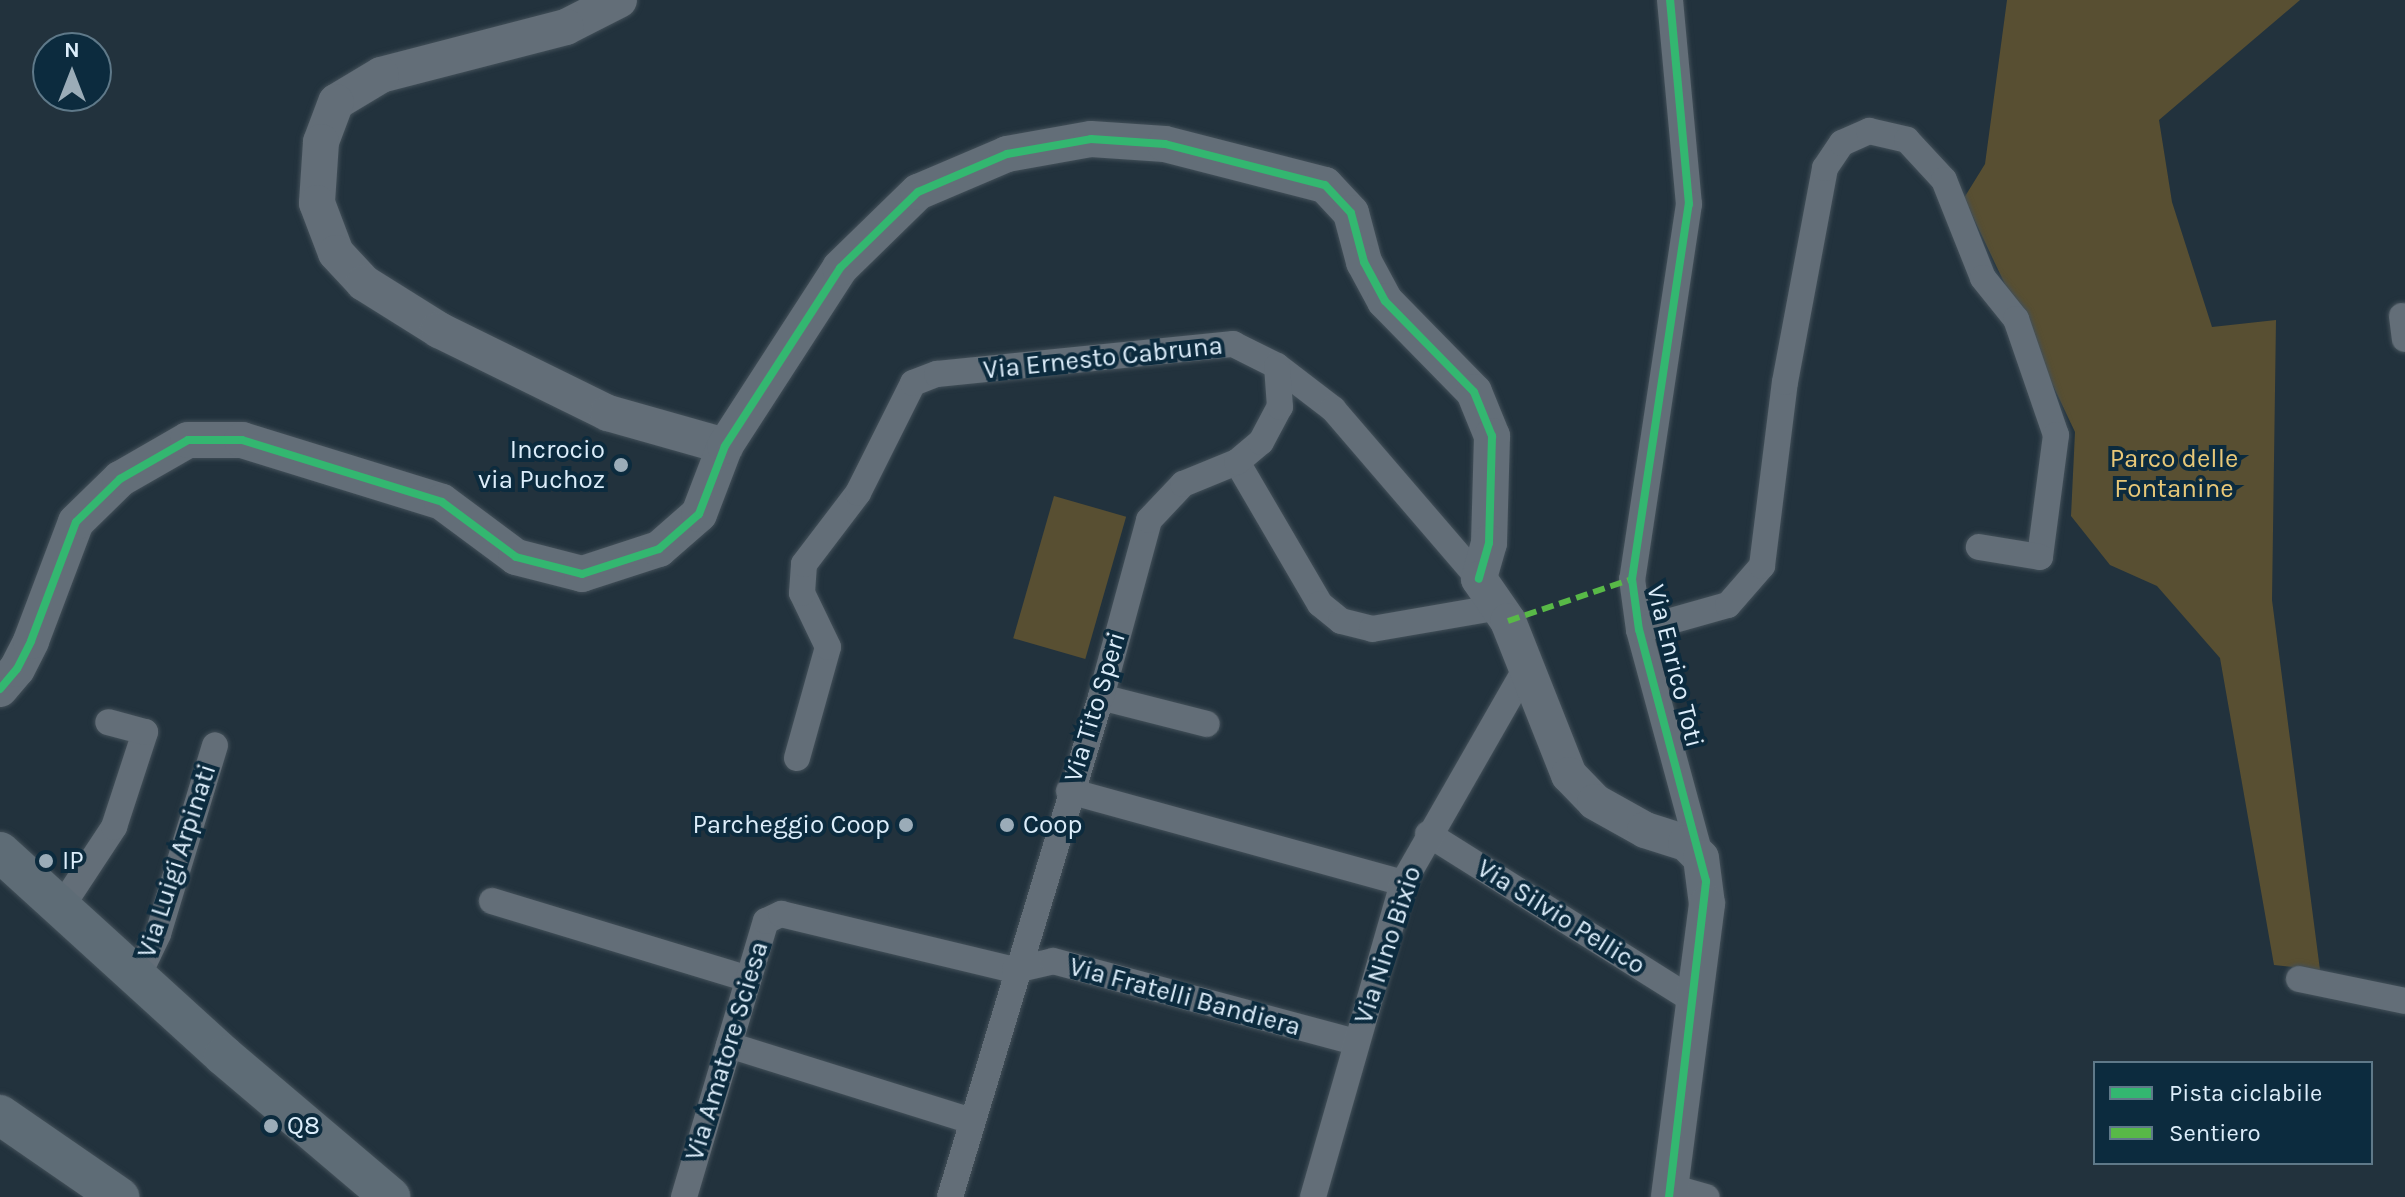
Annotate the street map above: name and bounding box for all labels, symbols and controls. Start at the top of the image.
north arrow [32,32,112,112]
text: N [64,37,80,63]
street label: Via Ernesto Cabruna [982,330,1224,386]
place label: Incrocio via Puchoz [478,434,605,496]
park label: Parco delle Fontanine [2110,443,2238,504]
marker: Incrocio via Puchoz [612,456,630,474]
street label: Via Enrico Toti [1640,581,1710,751]
street label: Via Tito Speri [1057,628,1133,786]
street label: Via Luigi Arpinati [131,760,223,962]
place label: Parcheggio Coop [692,809,890,841]
place label: Coop [1023,809,1083,841]
marker: Parcheggio Coop [897,816,915,834]
marker: Coop [998,816,1016,834]
place label: IP [62,845,84,877]
marker: IP [37,852,55,870]
street label: Via Silvio Pellico [1471,853,1651,981]
street label: Via Nino Bixio [1348,862,1428,1028]
street label: Via Amatore Sciesa [679,938,775,1164]
street label: Via Fratelli Bandiera [1066,951,1304,1043]
legend [2093,1061,2373,1165]
text: Pista ciclabile [2169,1079,2322,1107]
place label: Q8 [287,1110,320,1142]
marker: Q8 [262,1117,280,1135]
text: Sentiero [2169,1119,2261,1147]

